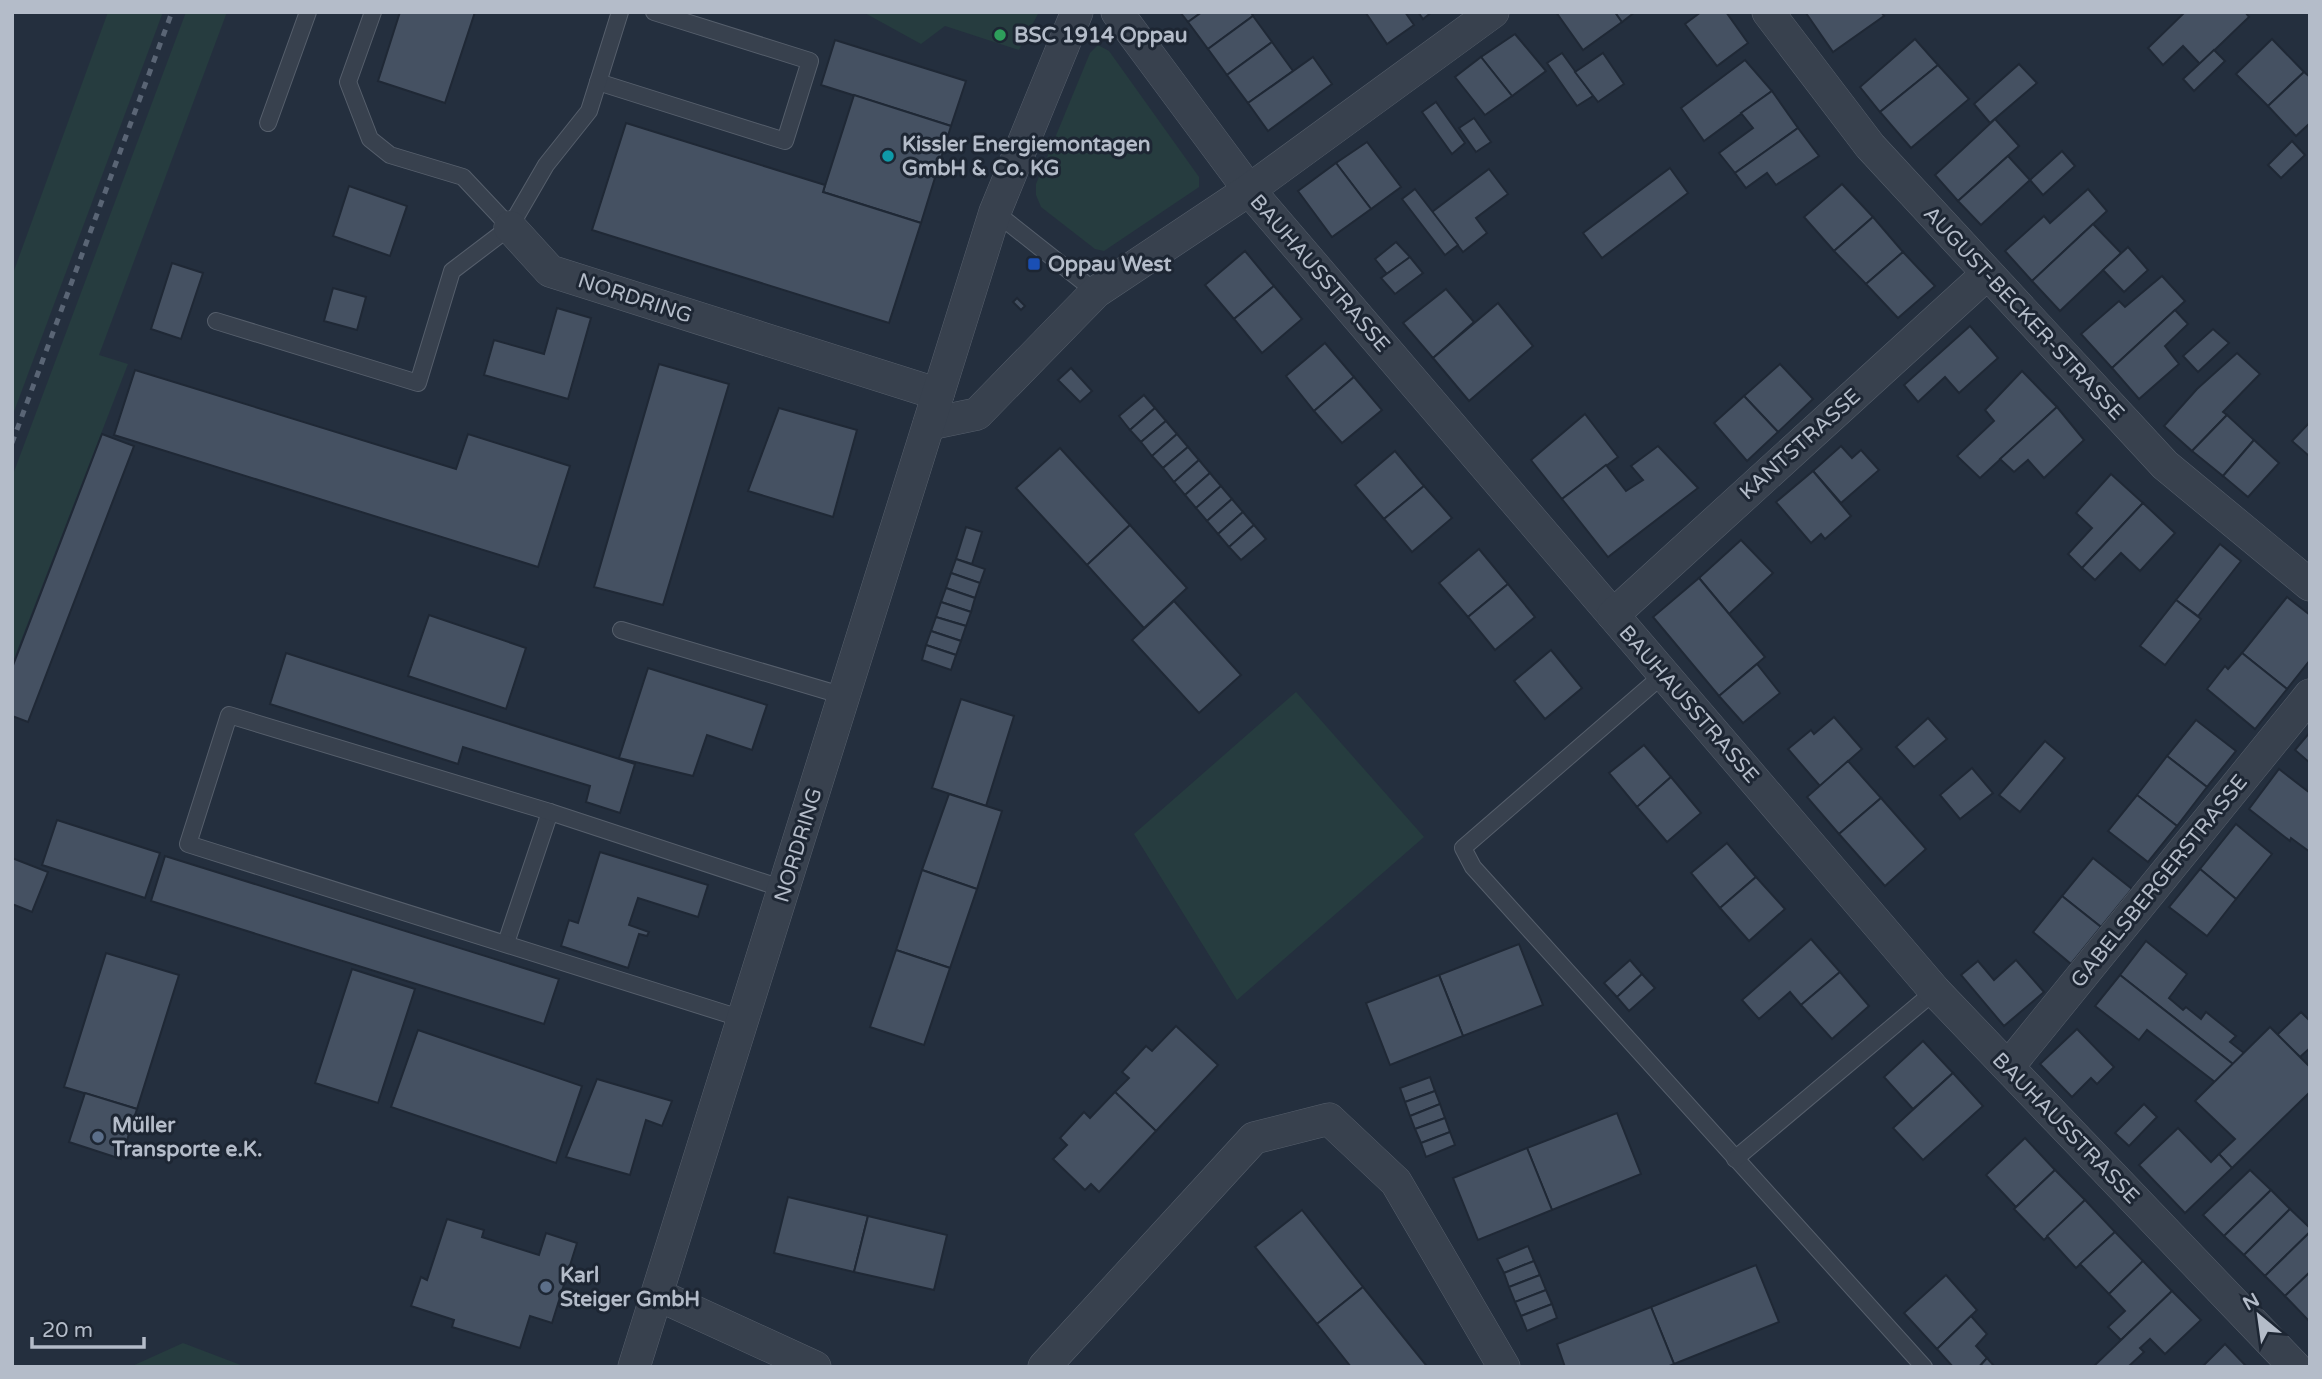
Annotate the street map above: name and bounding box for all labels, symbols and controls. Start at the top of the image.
place label: BSC 1914 Oppau [1014,23,1188,48]
marker: BSC 1914 Oppau [992,27,1008,43]
place label: Kissler Energiemontagen GmbH & Co. KG [902,132,1150,181]
marker: Kissler Energiemontagen GmbH & Co. KG [880,148,896,164]
street label: BAUHAUSSTRASSE [1244,189,1395,357]
street label: AUGUST-BECKER-STRASSE [1918,201,2129,425]
place label: Oppau West [1048,252,1172,277]
marker: Oppau West [1026,256,1042,272]
street label: NORDRING [575,268,695,329]
street label: KANTSTRASSE [1735,384,1866,505]
street label: BAUHAUSSTRASSE [1613,620,1764,788]
street label: GABELSBERGERSTRASSE [2066,770,2253,993]
street label: NORDRING [769,785,828,905]
street label: BAUHAUSSTRASSE [1987,1048,2144,1209]
place label: Müller Transporte e.K. [111,1113,262,1162]
marker: Müller Transporte e.K. [90,1129,106,1145]
place label: Karl Steiger GmbH [560,1263,700,1312]
marker: Karl Steiger GmbH [538,1279,554,1295]
north arrow [2224,1281,2294,1351]
text: N [2239,1289,2263,1315]
scale bar [32,1306,144,1350]
text: 20 m [42,1318,93,1343]

